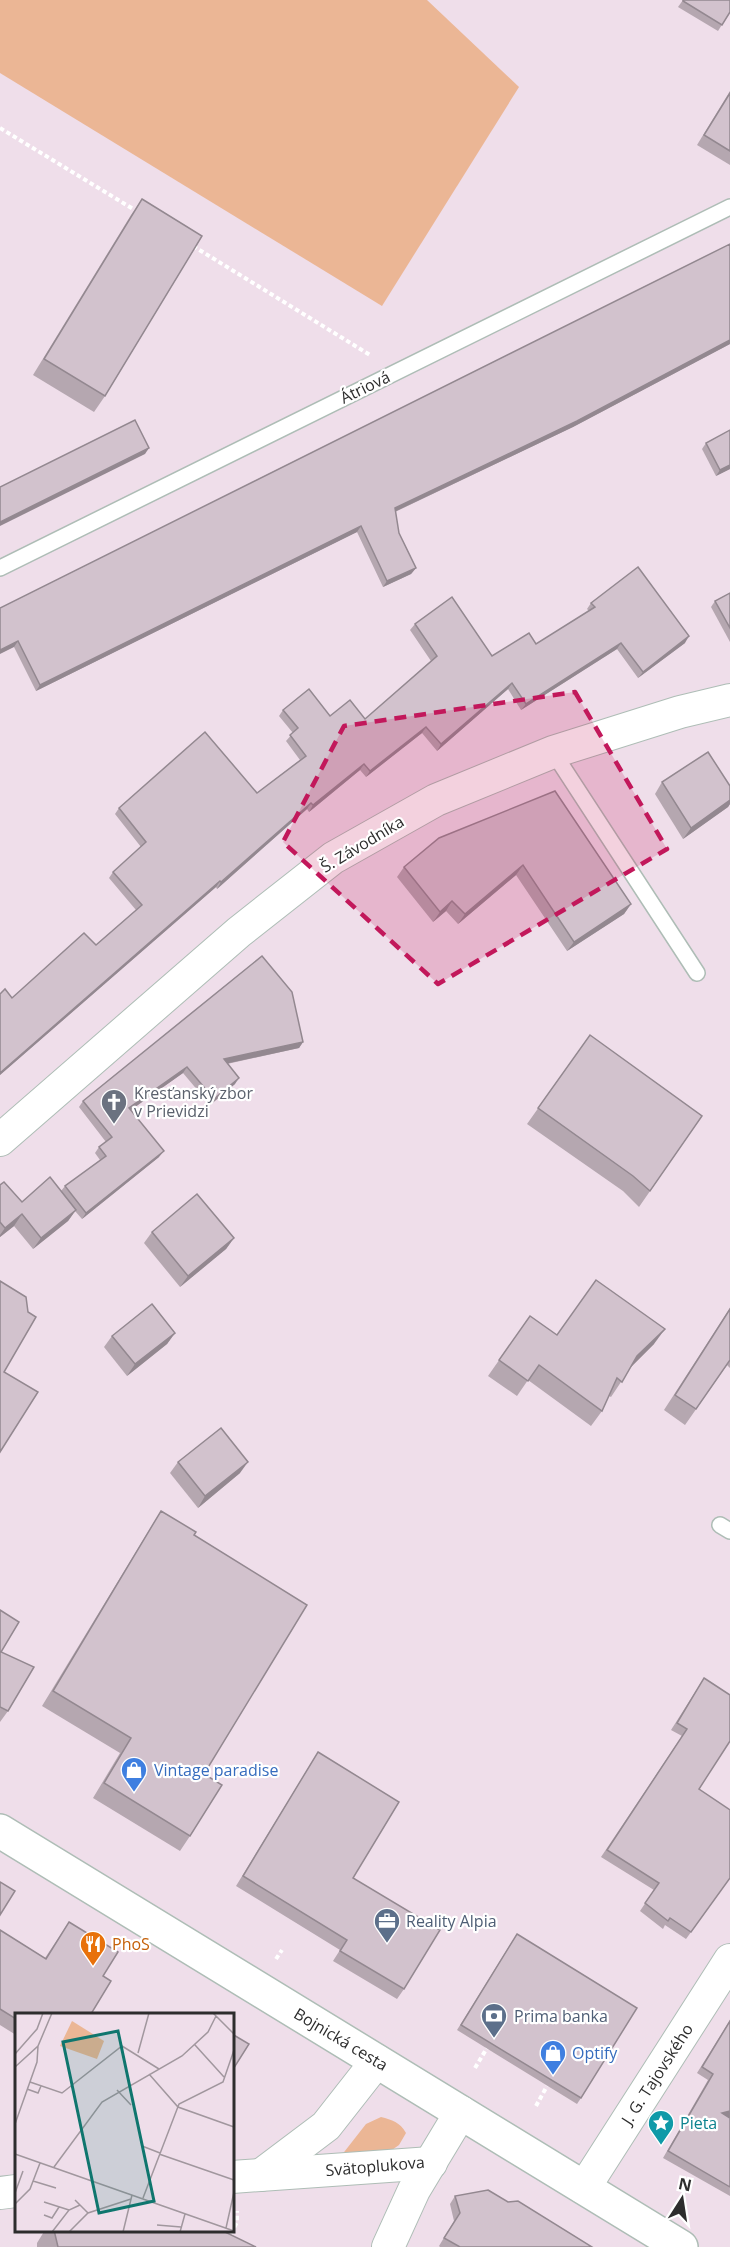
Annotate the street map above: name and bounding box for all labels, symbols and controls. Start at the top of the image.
street label: Átriová [336,366,394,408]
street label: Š. Závodníka [316,810,408,878]
place label: Kresťanský zbor v Prievidzi [134,1082,253,1122]
church icon: Kresťanský zbor v Prievidzi [99,1087,129,1125]
shop icon: Vintage paradise [119,1755,149,1793]
place label: Vintage paradise [154,1759,278,1781]
office icon: Reality Alpia [372,1906,402,1944]
place label: Reality Alpia [406,1910,497,1932]
restaurant icon: PhoS [78,1929,108,1967]
place label: PhoS [112,1933,150,1955]
bank icon: Prima banka [479,2001,509,2039]
street label: Bojnická cesta [290,2002,392,2076]
place label: Prima banka [514,2005,608,2027]
inset map [15,2013,234,2232]
street label: J. G. Tajovského [615,2019,698,2131]
shop icon: Optify [538,2038,568,2076]
place label: Optify [572,2042,618,2064]
place icon: Pieta [646,2108,676,2146]
place label: Pieta [680,2112,717,2134]
street label: Svätoplukova [324,2151,426,2181]
north arrow [652,2169,712,2229]
text: N [676,2172,694,2196]

